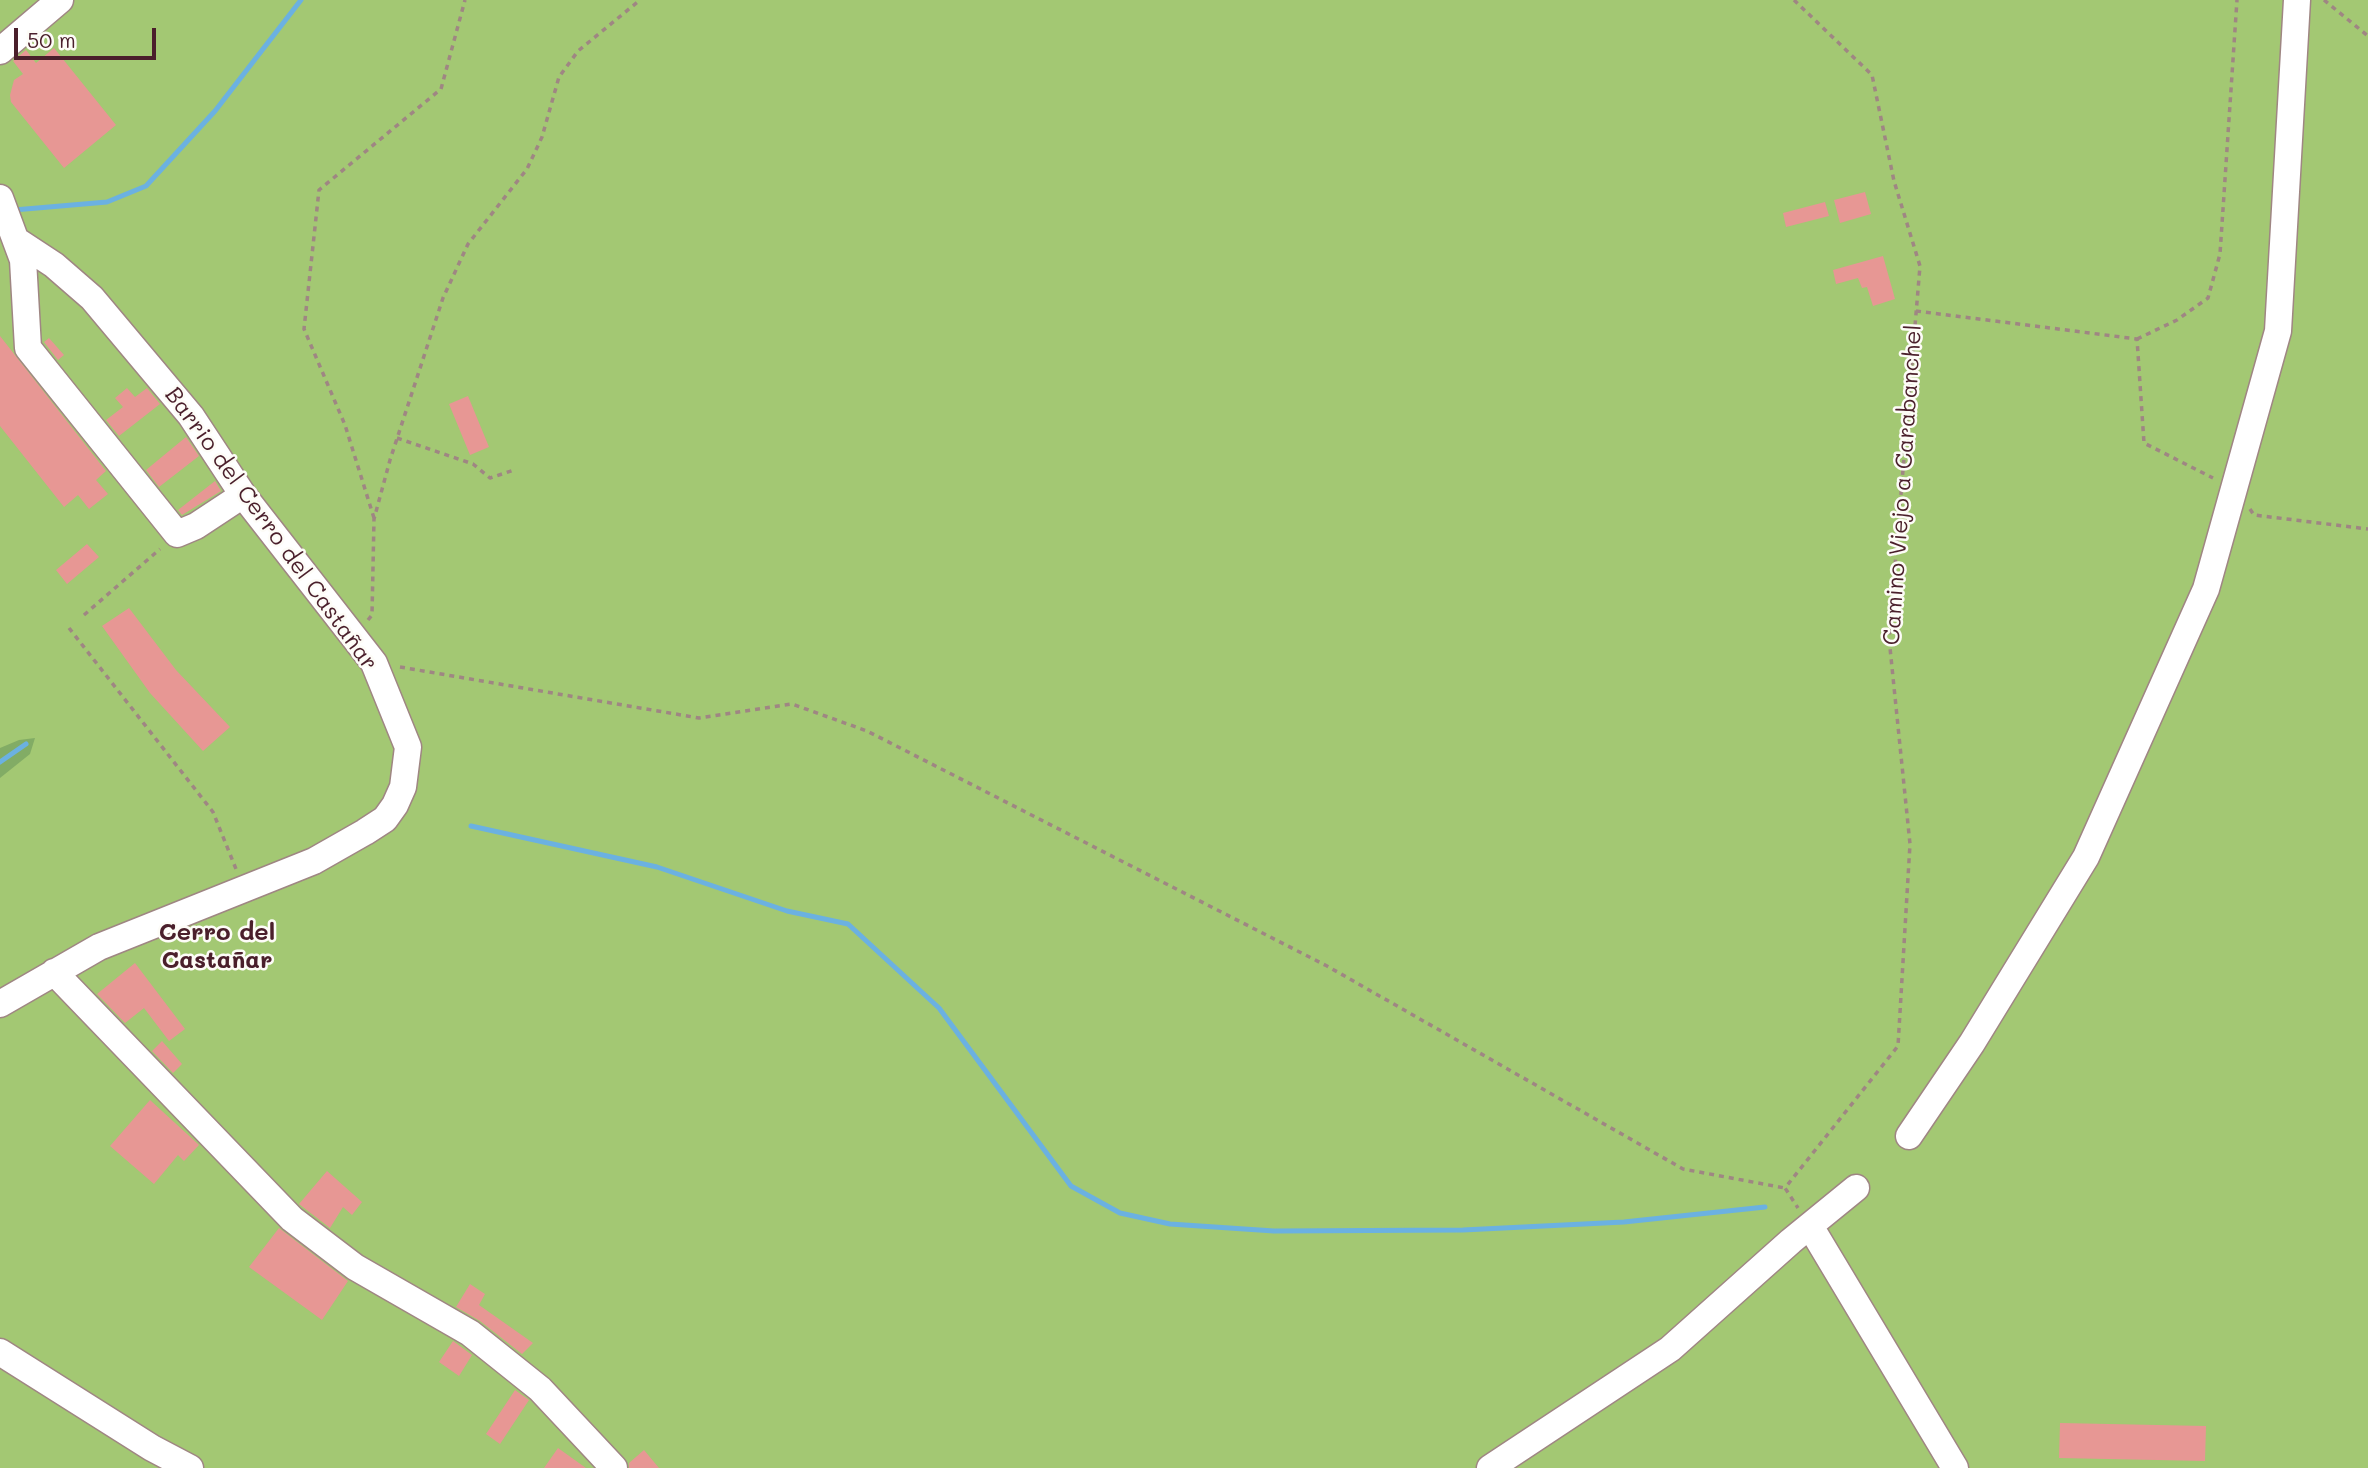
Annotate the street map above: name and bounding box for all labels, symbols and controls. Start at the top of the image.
scale bar [18,14,159,58]
text: 50 m [27,26,76,53]
street label: Camino Viejo a Carabanchel [1878,324,1928,646]
street label: Barrio del Cerro del Castañar [159,382,383,676]
district label: Cerro del Castañar [159,919,275,975]

